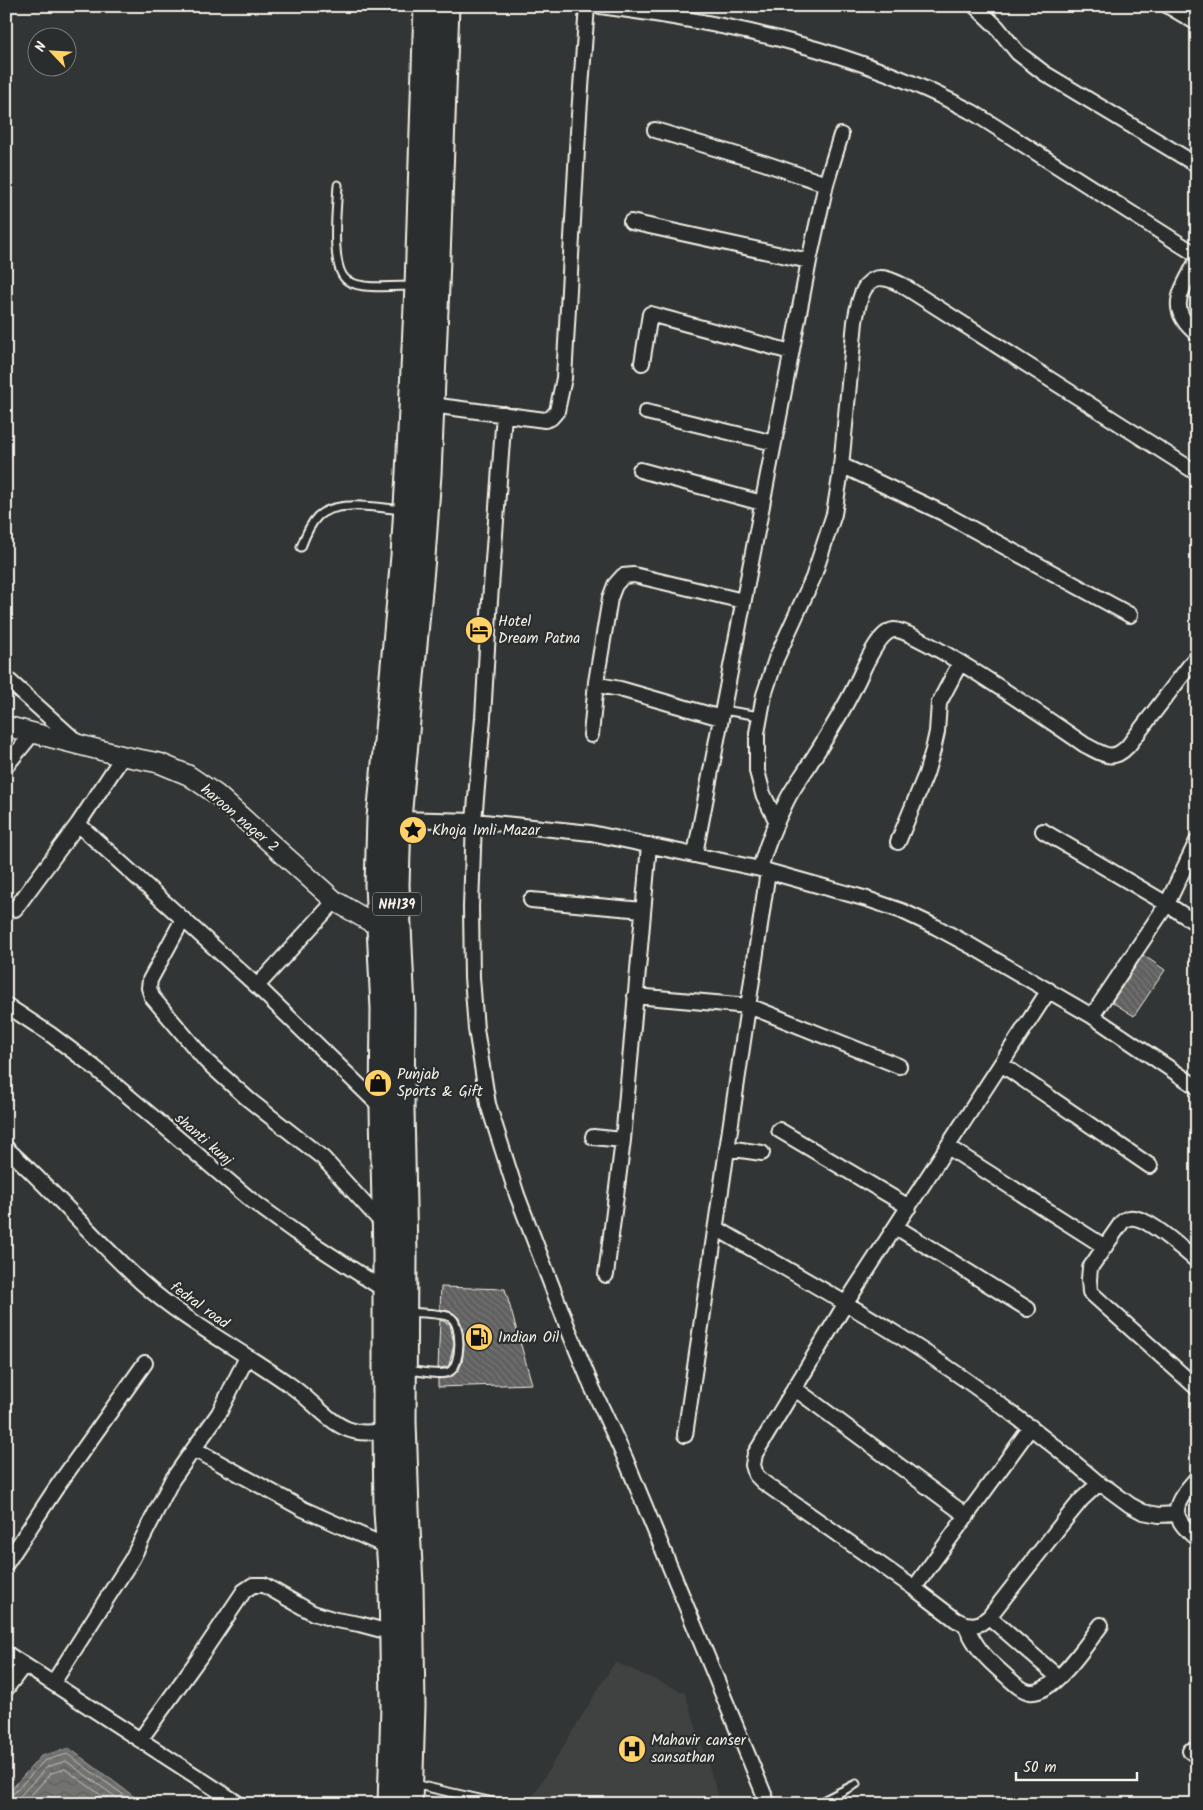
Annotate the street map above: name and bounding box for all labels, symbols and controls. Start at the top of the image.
north arrow [28,28,78,78]
text: N [29,38,53,56]
place label: Hotel Dream Patna [498,610,580,651]
hotel icon: Hotel Dream Patna [464,615,494,645]
street label: haroon nager 2 [195,779,284,859]
place icon: Khoja Imli Mazar [398,815,428,845]
place label: Khoja Imli Mazar [432,819,541,843]
road number: NH139 [373,892,421,916]
place label: Punjab Sports & Gift [397,1063,483,1104]
shop icon: Punjab Sports & Gift [363,1068,393,1098]
street label: shanti kunj [169,1107,239,1173]
street label: fedral road [165,1276,234,1336]
fuel station icon: Indian Oil [464,1322,494,1352]
place label: Indian Oil [498,1326,560,1350]
place label: Mahavir canser sansathan [651,1729,747,1770]
hospital icon: Mahavir canser sansathan [617,1734,647,1764]
scale bar [1016,1750,1137,1782]
text: 50 m [1023,1756,1057,1780]

